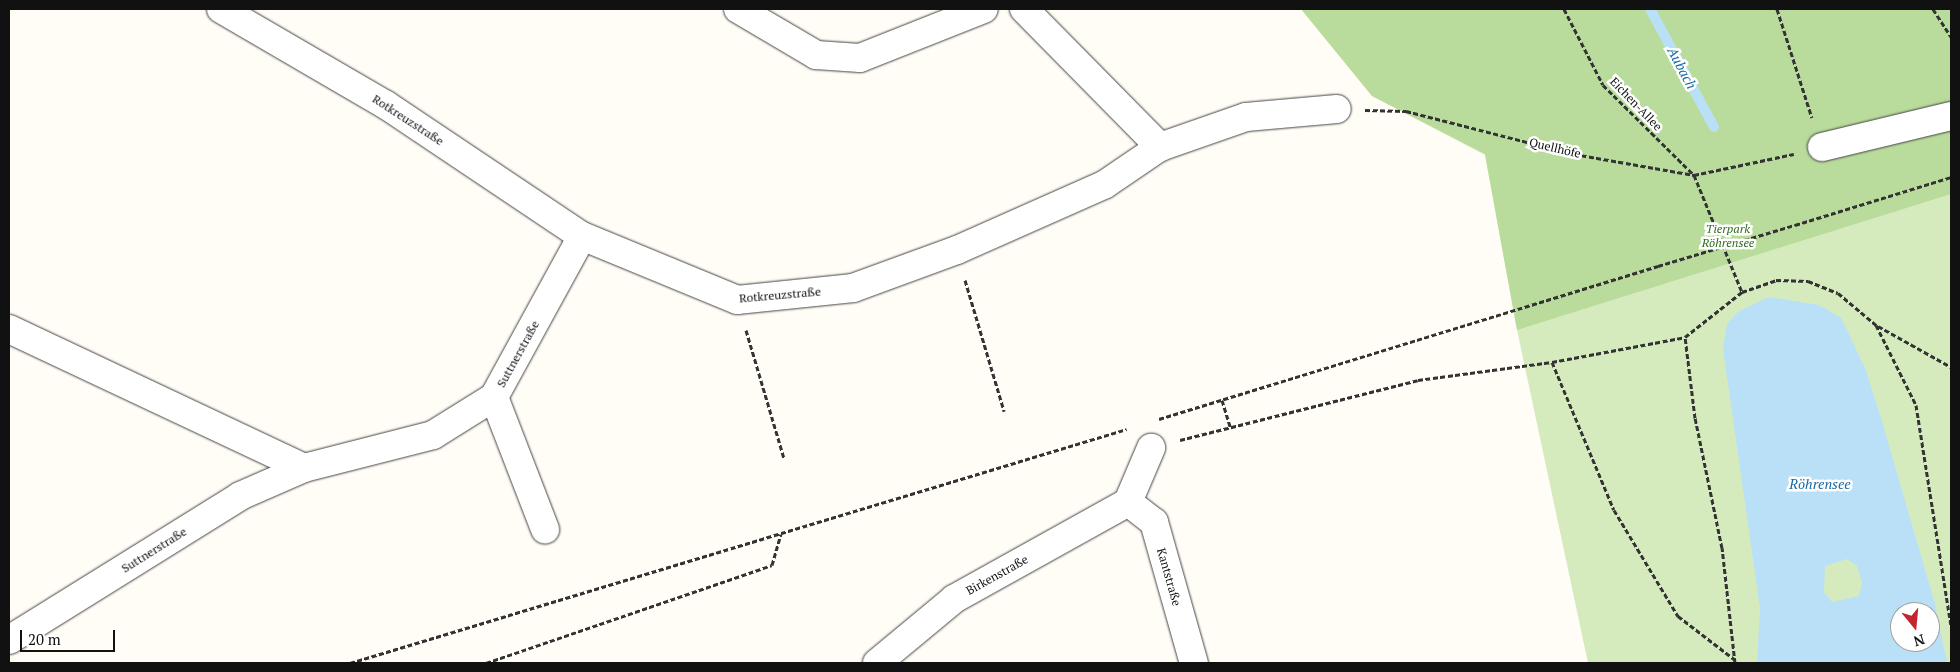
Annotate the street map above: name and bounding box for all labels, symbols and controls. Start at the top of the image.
water label: Aubach [1664,44,1700,92]
street label: Eichen-Allee [1607,74,1665,134]
street label: Rotkreuzstraße [370,92,446,148]
street label: Quellhöfe [1528,135,1582,161]
park label: Tierpark Röhrensee [1702,222,1754,250]
street label: Rotkreuzstraße [739,284,821,306]
street label: Suttnerstraße [494,318,542,390]
water label: Röhrensee [1789,476,1851,492]
street label: Suttnerstraße [119,524,189,576]
street label: Kantstraße [1154,546,1184,608]
street label: Birkenstraße [963,552,1031,598]
north arrow [1890,602,1940,652]
scale bar [22,620,118,652]
text: 20 m [28,629,61,649]
text: N [1911,630,1927,652]

